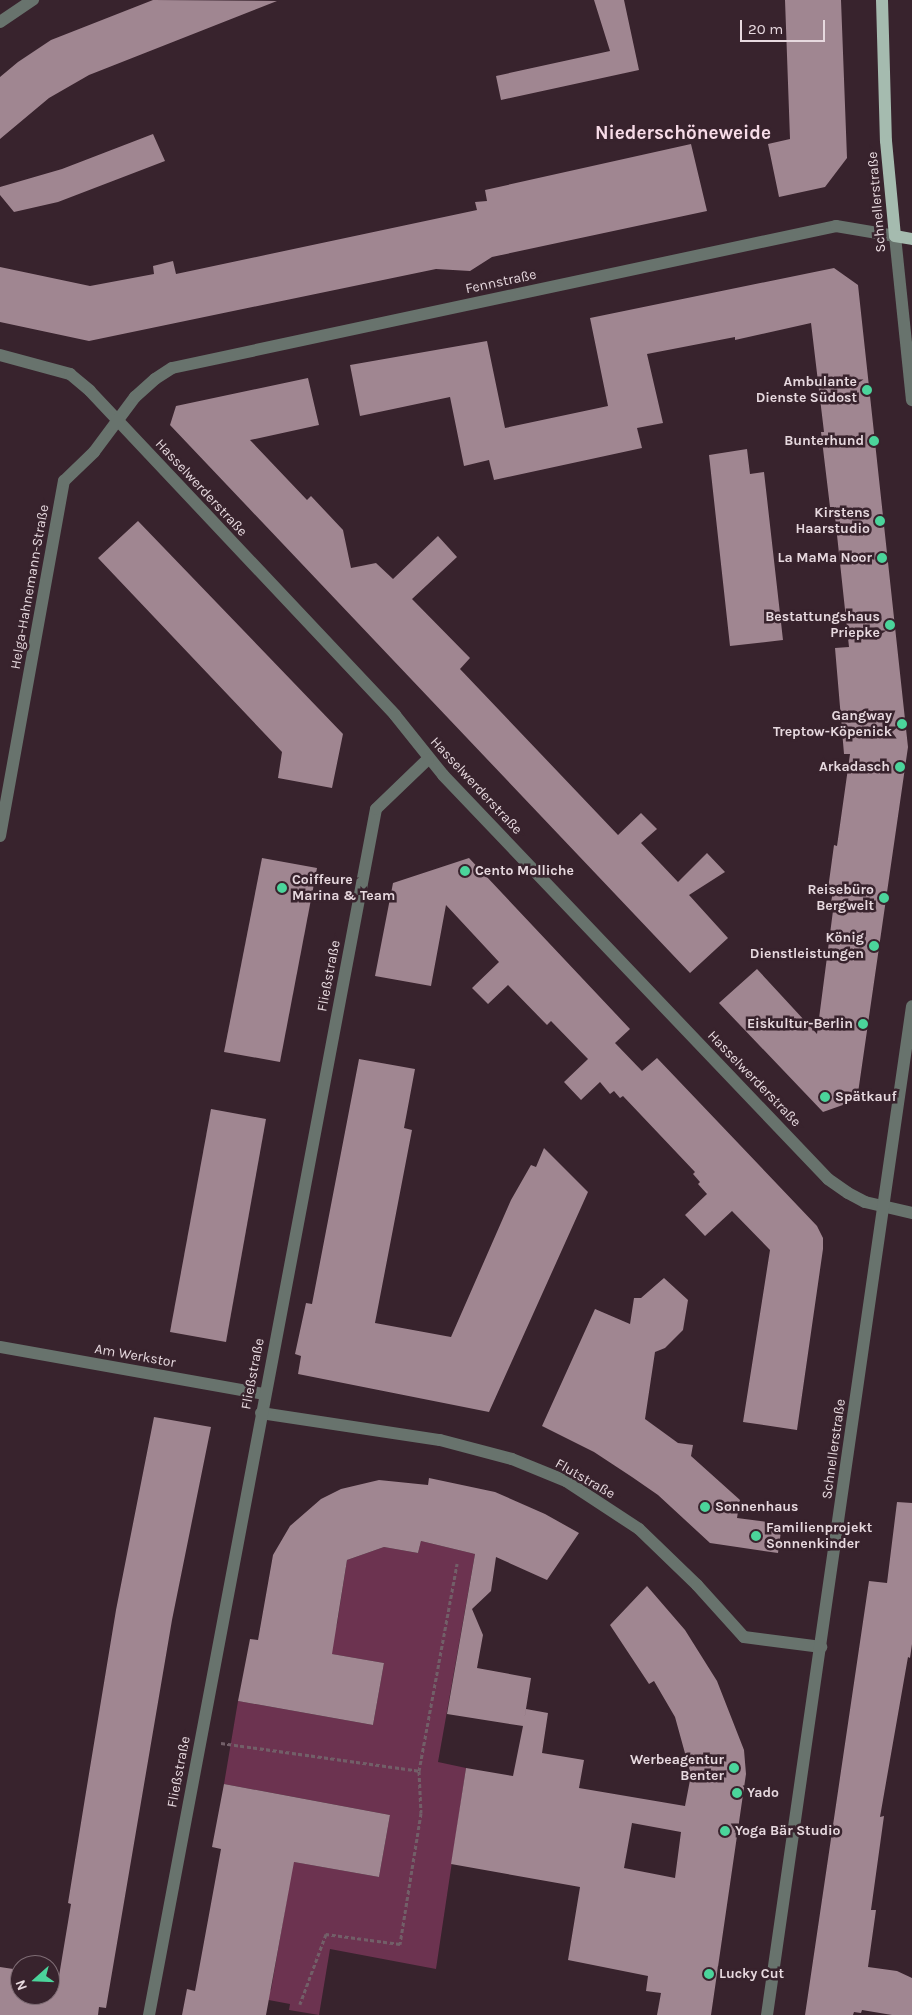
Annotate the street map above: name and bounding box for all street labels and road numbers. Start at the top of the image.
street label: Schnellerstraße [864,151,890,253]
street label: Fennstraße [464,266,538,298]
street label: Hasselwerderstraße [152,436,250,540]
street label: Helga-Hahnemann-Straße [7,503,53,671]
street label: Hasselwerderstraße [427,734,525,838]
street label: Fließstraße [314,939,344,1013]
street label: Hasselwerderstraße [704,1027,804,1131]
street label: Fließstraße [238,1337,268,1411]
street label: Am Werkstor [93,1341,177,1371]
street label: Schnellerstraße [819,1398,849,1500]
street label: Flutstraße [552,1455,618,1503]
street label: Fließstraße [164,1735,194,1809]

